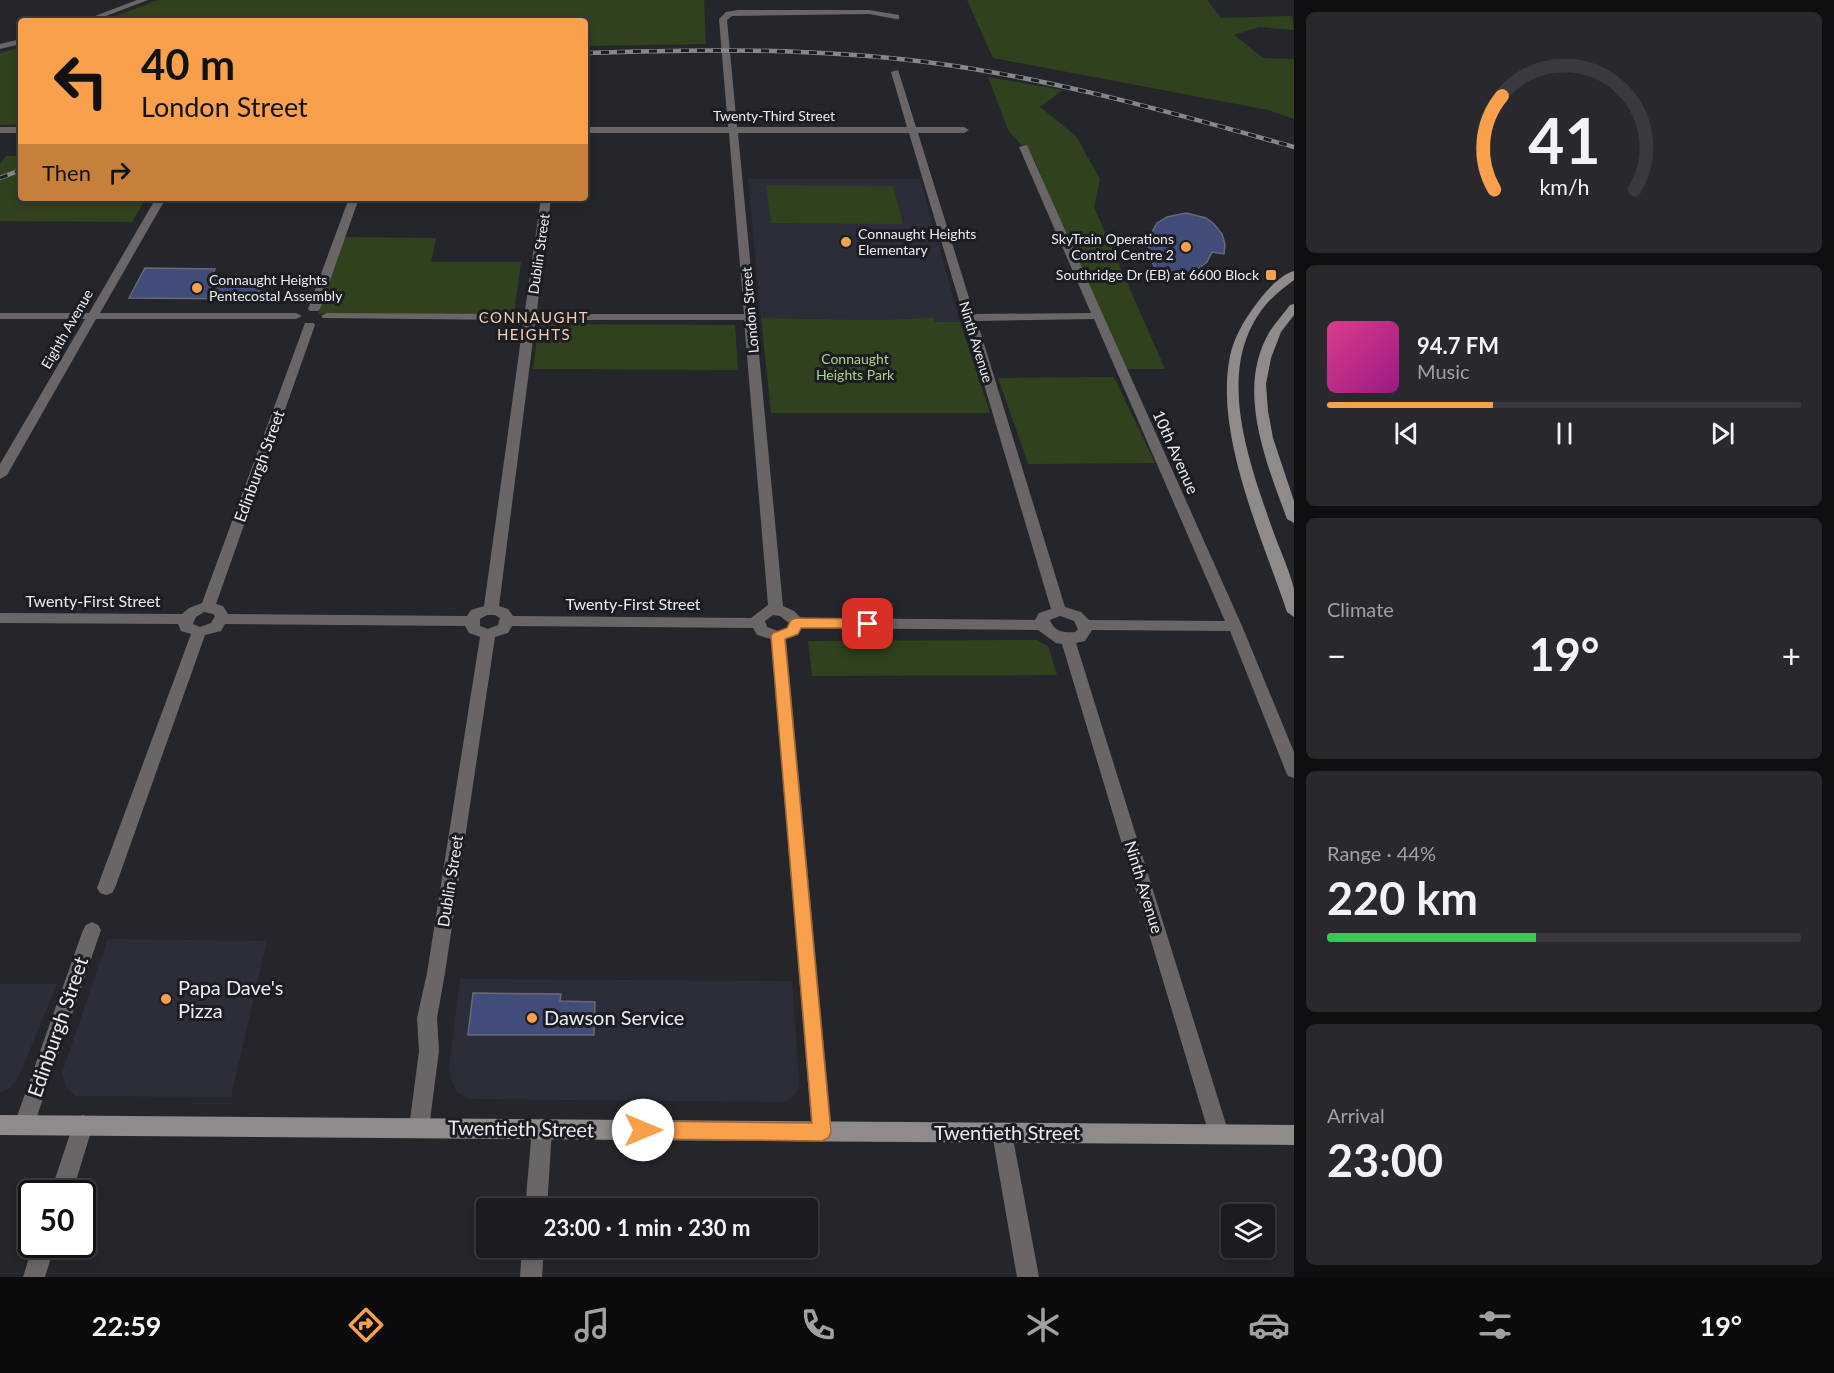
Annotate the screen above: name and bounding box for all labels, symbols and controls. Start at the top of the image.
text: 40 m [141,39,235,89]
icon: left [42,42,120,120]
text: London Street [141,90,308,123]
text: 41 [1528,102,1600,177]
street label: Twenty-Third Street [713,107,835,124]
icon: right [103,156,136,189]
text: Then [42,159,91,186]
text: km/h [1539,174,1589,200]
street label: Dublin Street [524,213,553,295]
place label: Connaught Heights Elementary [858,225,976,258]
place label: SkyTrain Operations Control Centre 2 [1051,230,1174,263]
marker: Connaught Heights Elementary [839,235,853,249]
marker: SkyTrain Operations Control Centre 2 [1179,240,1193,254]
street label: London Street [737,266,762,354]
place label: Southridge Dr (EB) at 6600 Block [1056,266,1260,283]
marker: Southridge Dr (EB) at 6600 Block [1264,268,1278,282]
place label: Connaught Heights Pentecostal Assembly [209,271,343,304]
marker: Connaught Heights Pentecostal Assembly [190,281,204,295]
street label: Eighth Avenue [37,286,96,371]
street label: Ninth Avenue [956,299,997,384]
district label: CONNAUGHT HEIGHTS [479,308,589,343]
text: 94.7 FM [1417,332,1499,359]
park label: Connaught Heights Park [816,350,895,383]
text: Music [1417,359,1470,383]
street label: Edinburgh Street [229,407,288,524]
street label: 10th Avenue [1150,407,1203,497]
icon: previous [1390,417,1423,450]
icon: pause [1548,417,1581,450]
icon: next [1706,417,1739,450]
street label: Twenty-First Street [25,591,161,610]
street label: Twenty-First Street [565,594,701,613]
text: Climate [1327,597,1394,621]
pin [842,598,893,649]
icon: arrive [851,607,884,640]
text: 19° [1529,627,1599,681]
text: − [1327,635,1346,675]
text: + [1782,635,1801,675]
street label: Dublin Street [433,833,466,928]
street label: Ninth Avenue [1121,838,1168,936]
text: Range · 44% [1327,841,1436,865]
text: 220 km [1327,871,1478,925]
street label: Edinburgh Street [22,953,92,1100]
place label: Papa Dave's Pizza [178,975,283,1022]
marker: Papa Dave's Pizza [159,992,173,1006]
place label: Dawson Service [544,1005,684,1029]
marker: Dawson Service [525,1011,539,1025]
position arrow [611,1098,675,1162]
text: Arrival [1327,1103,1385,1127]
street label: Twentieth Street [448,1115,594,1141]
street label: Twentieth Street [934,1120,1080,1144]
text: 23:00 [1327,1133,1443,1187]
speed limit sign: 50 [18,1180,96,1258]
map controls [1221,1204,1275,1258]
button: layers [1221,1204,1275,1258]
text: 23:00 · 1 min · 230 m [544,1214,750,1241]
icon: directions [345,1304,387,1346]
icon: music [571,1304,613,1346]
icon: phone [797,1304,839,1346]
icon: climate [1022,1304,1064,1346]
icon: car [1248,1304,1290,1346]
icon: filters [1474,1304,1516,1346]
text: 22:59 [92,1309,161,1342]
text: 19° [1699,1309,1742,1342]

